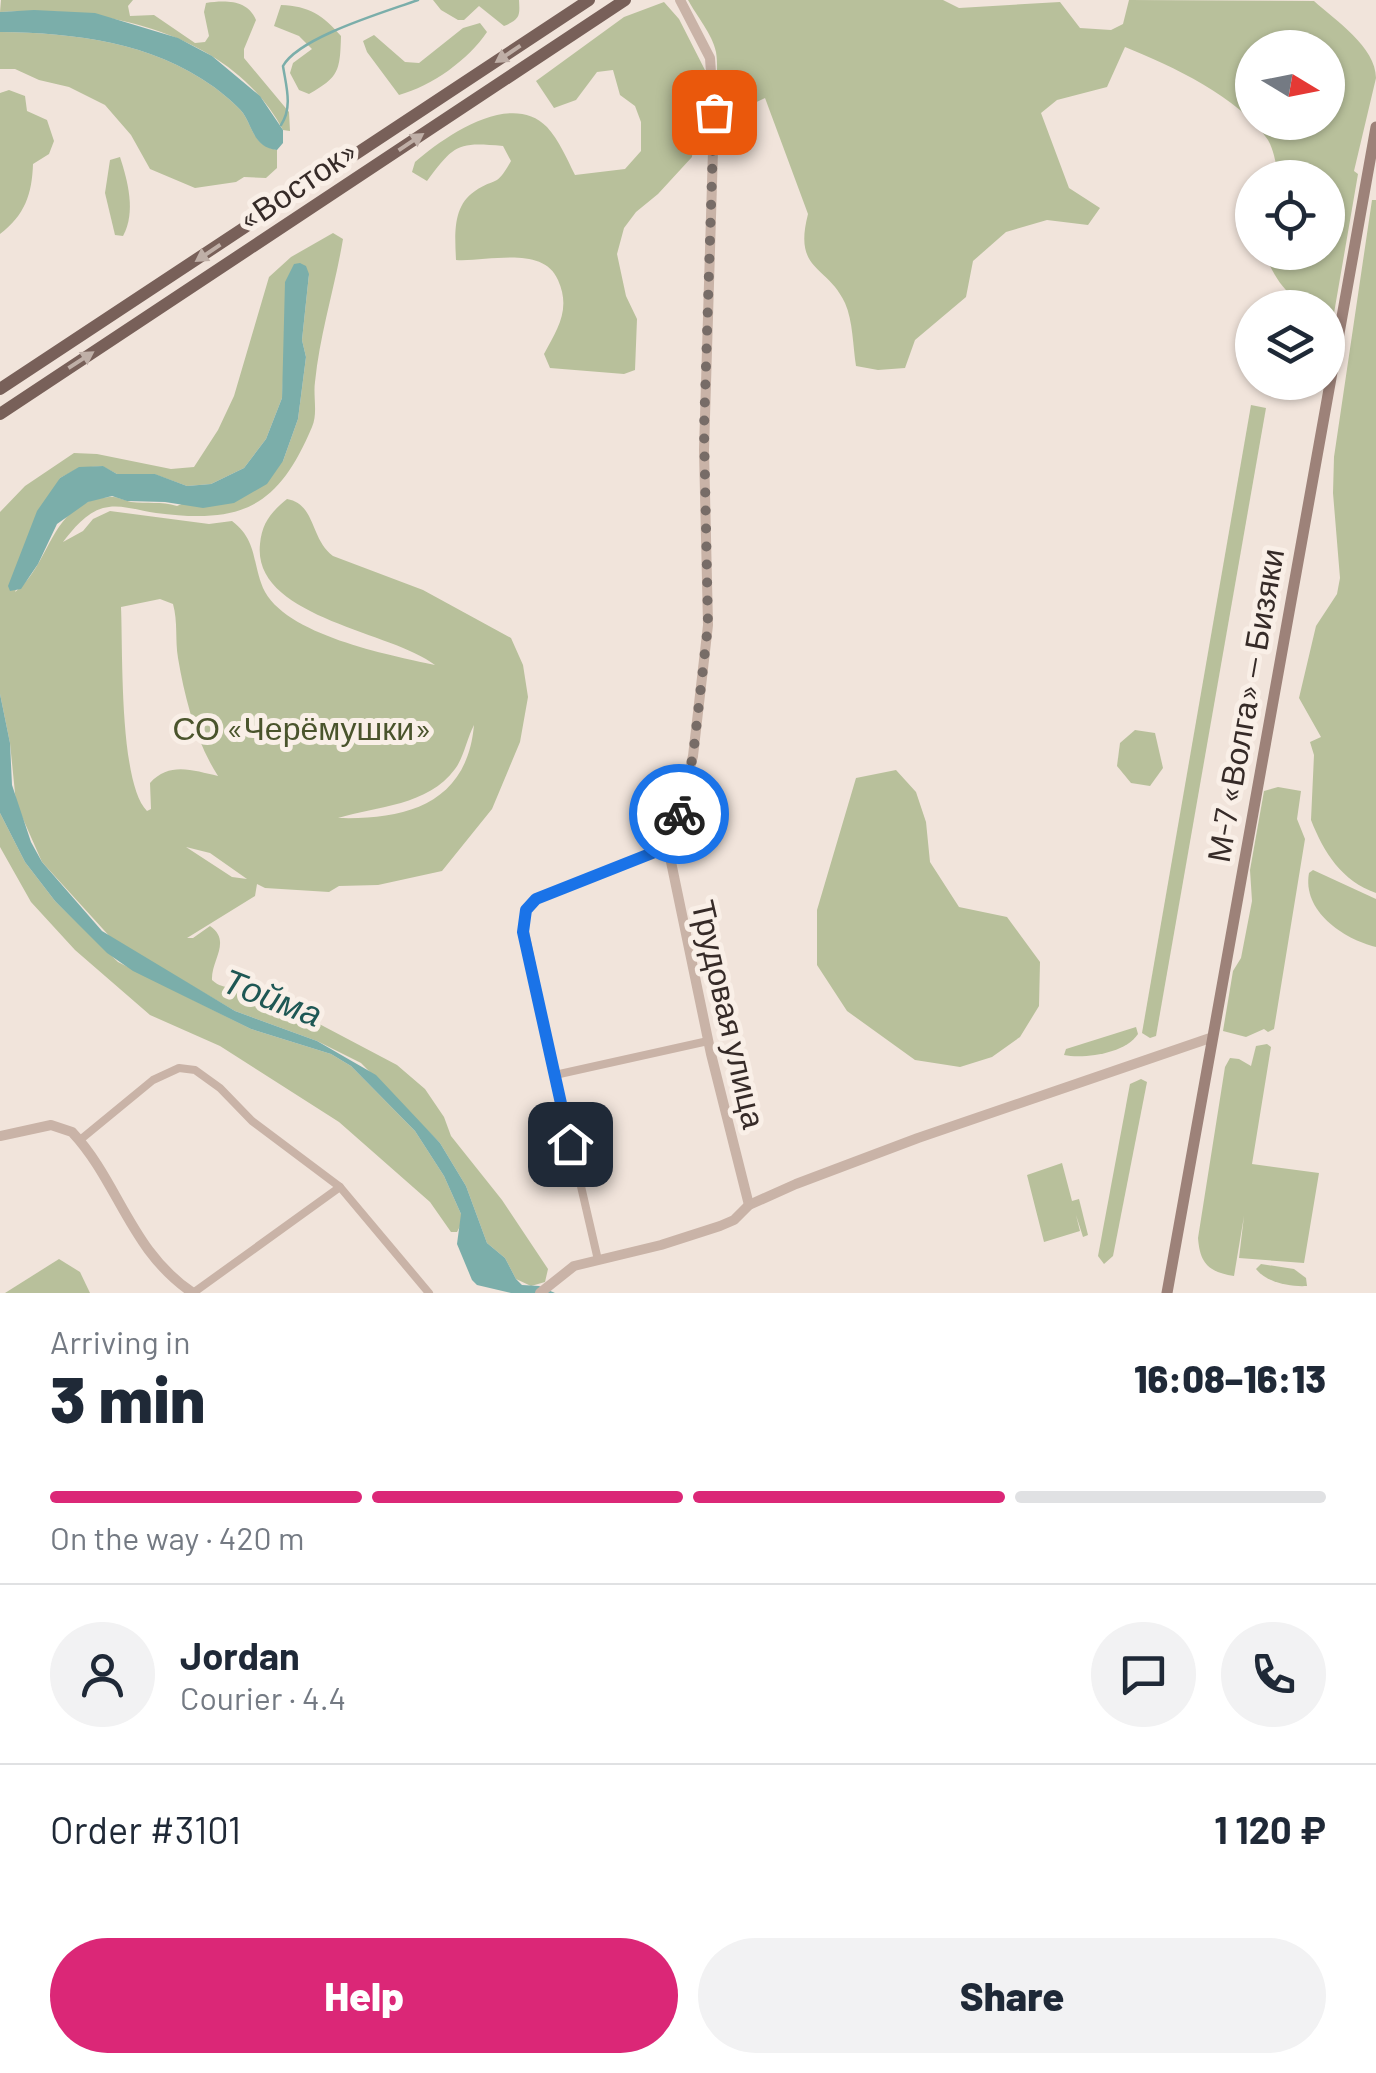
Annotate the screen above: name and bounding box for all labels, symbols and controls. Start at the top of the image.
north arrow [1235,30,1345,140]
map controls [1235,30,1345,400]
one-way arrow [494,44,521,63]
pin [672,70,757,155]
icon: bag [687,85,742,140]
street label: «Восток» [230,130,364,238]
one-way arrow [397,133,424,152]
button: locate [1235,160,1345,270]
one-way arrow [194,243,221,262]
button: layers [1235,290,1345,400]
one-way arrow [68,352,95,370]
street label: М-7 «Волга» — Бизяки [1198,545,1290,865]
park label: СО «Черёмушки» [173,708,431,747]
courier [629,764,729,864]
icon: bike [652,787,707,842]
street label: Трудовая улица [684,896,775,1132]
water label: Тойма [218,958,328,1034]
pin [528,1102,613,1187]
icon: home [543,1117,598,1172]
text: Arriving in [50,1322,190,1360]
text: 16:08–16:13 [1134,1355,1326,1401]
text: 3 min [50,1358,205,1436]
text: On the way · 420 m [50,1518,305,1556]
button: person [50,1622,155,1727]
button: chat [1091,1622,1196,1727]
button: phone [1221,1622,1326,1727]
text: Jordan [180,1632,300,1678]
text: Courier · 4.4 [180,1678,346,1716]
text: Order #3101 [50,1806,241,1852]
text: 1 120 ₽ [1214,1806,1326,1852]
button: Help [50,1938,678,2053]
button: Share [698,1938,1326,2053]

